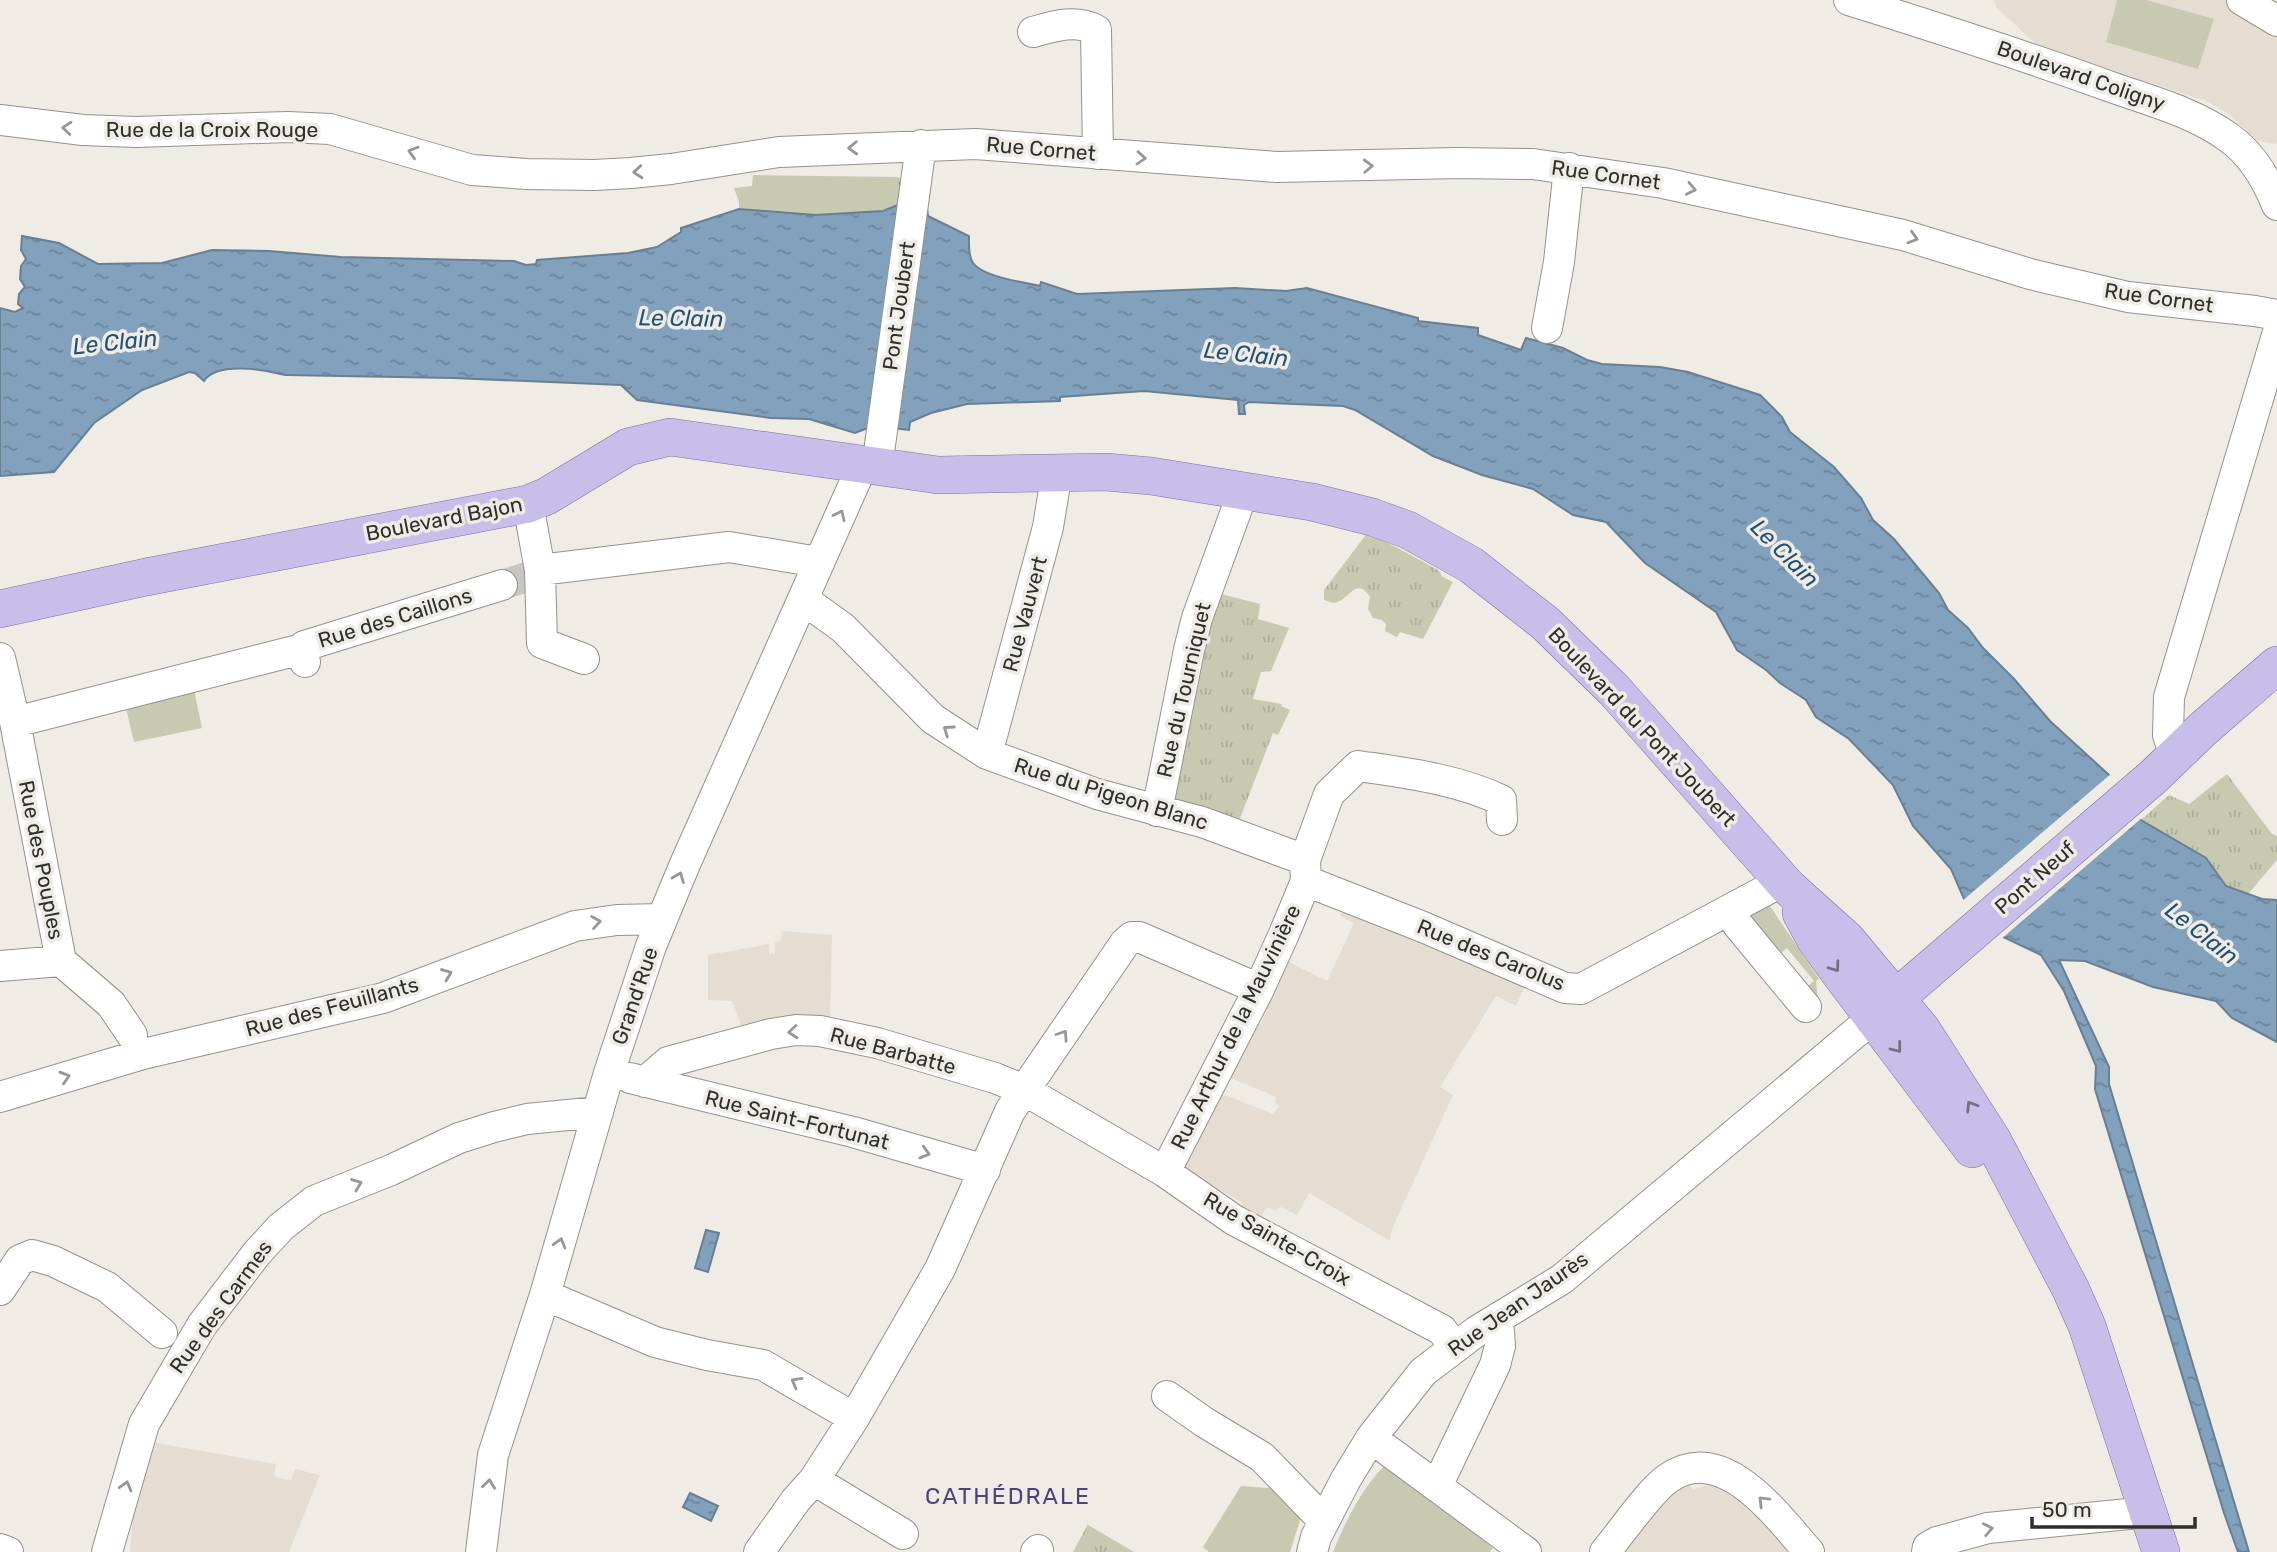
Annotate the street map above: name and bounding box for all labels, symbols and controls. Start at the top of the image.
street label: Boulevard Coligny [1994,35,2169,116]
street label: Rue de la Croix Rouge [106,117,318,142]
one-way arrow [61,121,72,136]
street label: Rue Cornet [985,131,1097,166]
one-way arrow [847,141,858,156]
one-way arrow [407,146,419,161]
one-way arrow [1136,150,1147,165]
street label: Rue Cornet [1550,154,1662,195]
one-way arrow [1363,159,1374,174]
one-way arrow [632,164,643,179]
one-way arrow [1685,180,1697,195]
one-way arrow [1907,230,1919,245]
street label: Pont Joubert [877,240,920,372]
street label: Rue Cornet [2103,277,2215,318]
water label: Le Clain [638,303,724,333]
water label: Le Clain [71,324,159,360]
water label: Le Clain [1202,336,1290,372]
street label: Boulevard Bajon [363,491,525,546]
one-way arrow [832,509,846,522]
water label: Le Clain [1745,513,1825,593]
street label: Rue Vauvert [997,553,1052,674]
street label: Rue des Caillons [315,582,475,653]
street label: Rue du Tourniquet [1151,600,1216,780]
street label: Boulevard du Pont Joubert [1543,622,1741,832]
one-way arrow [943,726,956,738]
street label: Rue du Pigeon Blanc [1011,752,1211,835]
street label: Rue des Pouples [14,778,69,942]
street label: Pont Neuf [1989,836,2080,919]
one-way arrow [671,872,685,884]
water label: Le Clain [2160,896,2244,970]
street label: Rue Arthur de la Mauvinière [1165,900,1306,1153]
street label: Rue des Carolus [1414,913,1569,996]
one-way arrow [590,915,602,930]
street label: Grand'Rue [606,944,663,1048]
one-way arrow [1826,959,1839,972]
one-way arrow [440,968,452,982]
street label: Rue des Feuillants [243,971,421,1042]
street label: Rue Barbatte [828,1022,959,1079]
one-way arrow [787,1024,799,1039]
one-way arrow [1055,1030,1068,1043]
one-way arrow [1888,1040,1901,1052]
one-way arrow [59,1071,71,1086]
street label: Rue Saint-Fortunat [702,1085,892,1155]
one-way arrow [1966,1100,1979,1113]
one-way arrow [919,1144,931,1159]
one-way arrow [351,1178,363,1192]
street label: Rue Sainte-Croix [1199,1186,1355,1291]
street label: Rue des Carmes [164,1235,277,1378]
one-way arrow [552,1237,566,1249]
street label: Rue Jean Jaurès [1443,1246,1593,1361]
one-way arrow [791,1377,803,1391]
one-way arrow [482,1478,497,1490]
one-way arrow [117,1481,132,1493]
district label: CATHÉDRALE [925,1482,1091,1510]
scale bar [2032,1486,2195,1530]
one-way arrow [1759,1497,1772,1510]
text: 50 m [2042,1497,2092,1522]
one-way arrow [1982,1522,1994,1537]

